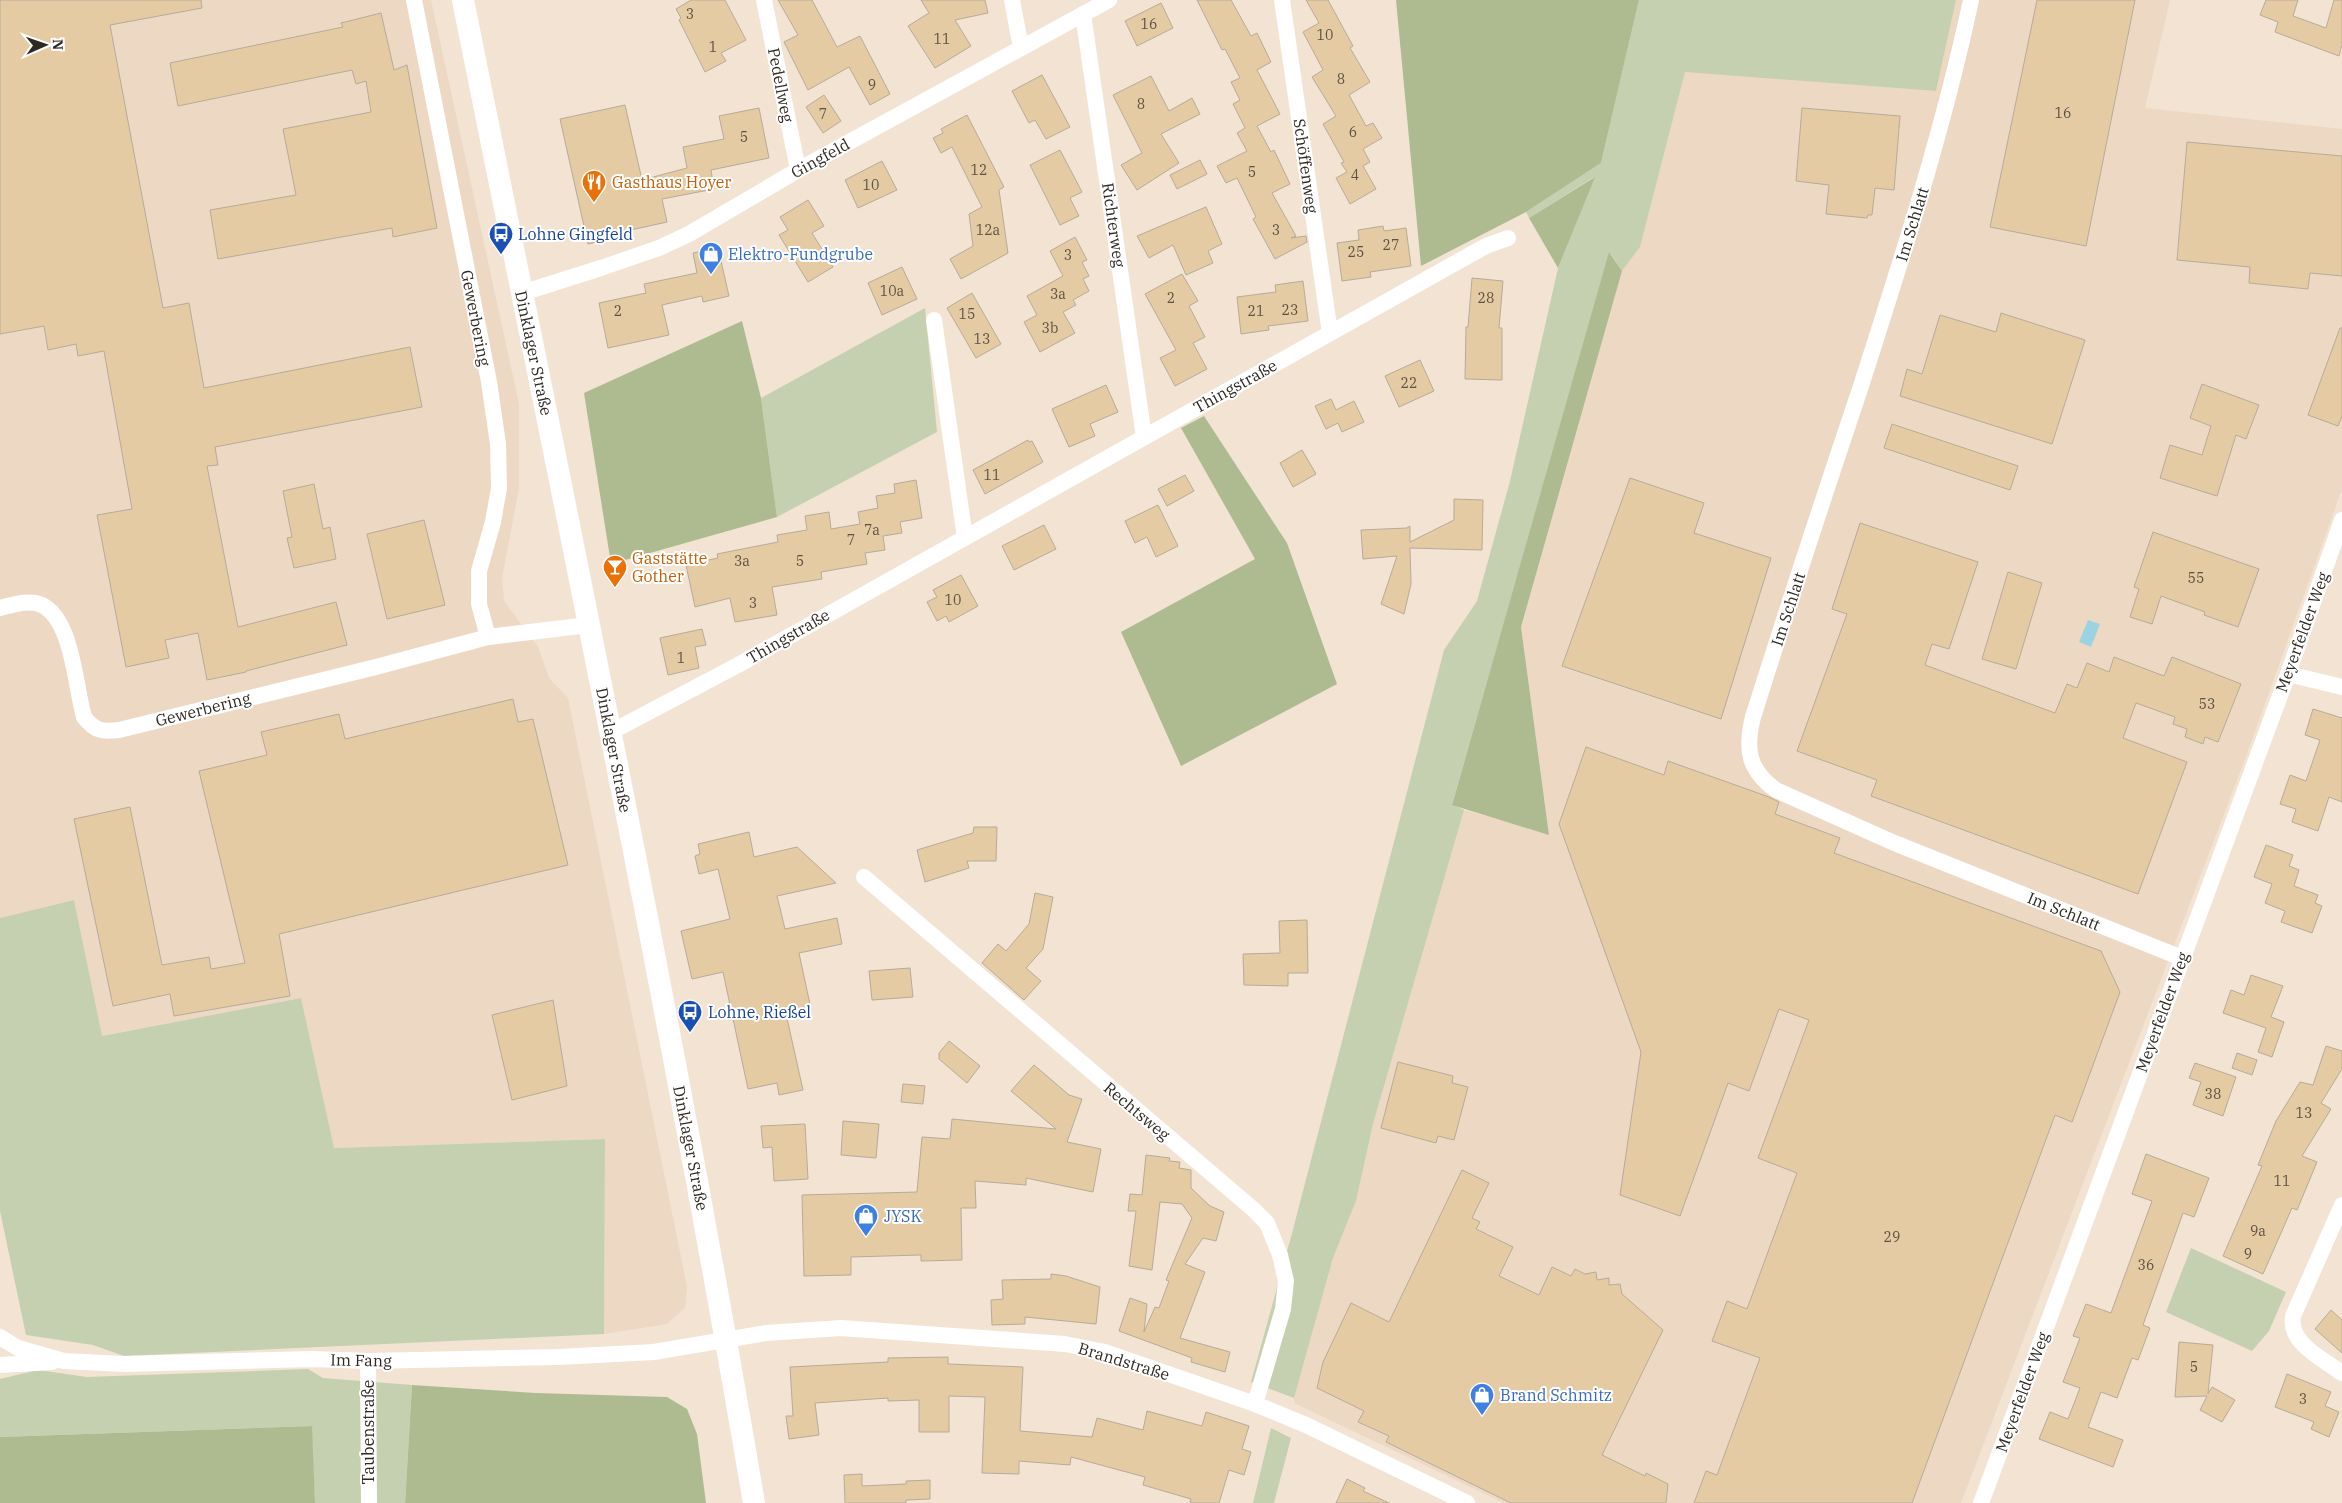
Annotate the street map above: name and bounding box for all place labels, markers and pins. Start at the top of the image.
restaurant icon: Gasthaus Hoyer [581,169,607,203]
place label: Gasthaus Hoyer [612,172,731,192]
bus stop icon: Lohne Gingfeld [488,221,514,255]
place label: Lohne Gingfeld [518,224,633,244]
shop icon: Elektro-Fundgrube [698,241,724,275]
place label: Elektro-Fundgrube [728,244,873,264]
place label: Gaststätte Gother [632,548,707,586]
bar icon: Gaststätte Gother [602,554,628,588]
bus stop icon: Lohne, Rießel [677,999,703,1033]
place label: Lohne, Rießel [708,1002,811,1022]
shop icon: JYSK [853,1203,879,1237]
place label: JYSK [884,1206,922,1226]
shop icon: Brand Schmitz [1469,1382,1495,1416]
place label: Brand Schmitz [1500,1385,1612,1405]

